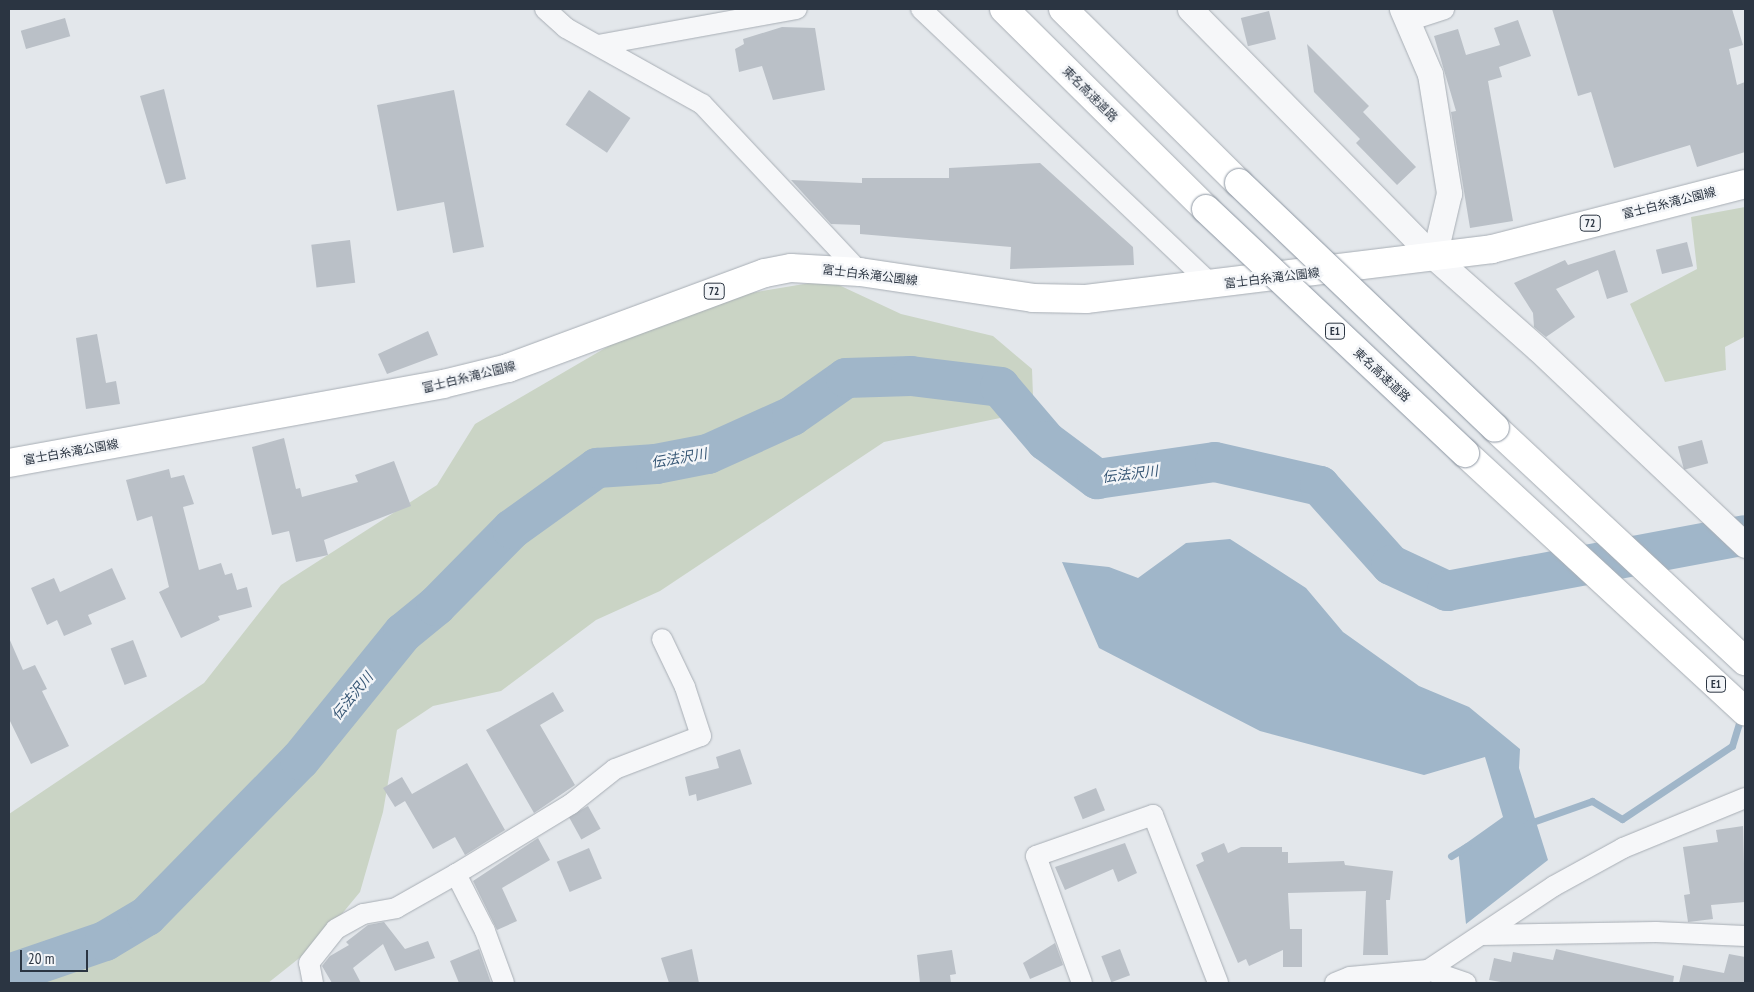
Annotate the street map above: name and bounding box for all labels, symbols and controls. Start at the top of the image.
street label: 東名高速道路 [1059,63,1121,125]
street label: 富士白糸滝公園線 [1621,184,1717,222]
road number: 72 [1579,214,1601,232]
street label: 富士白糸滝公園線 [821,262,919,288]
street label: 富士白糸滝公園線 [1223,265,1321,291]
road number: 72 [703,282,725,300]
road number: E1 [1325,322,1345,340]
street label: 東名高速道路 [1351,345,1413,405]
street label: 富士白糸滝公園線 [421,358,517,396]
street label: 富士白糸滝公園線 [22,437,120,467]
water label: 伝法沢川 [650,445,708,471]
water label: 伝法沢川 [1101,462,1159,486]
water label: 伝法沢川 [328,669,376,723]
road number: E1 [1706,676,1726,692]
scale bar [22,940,90,972]
text: 20 m [28,949,54,968]

